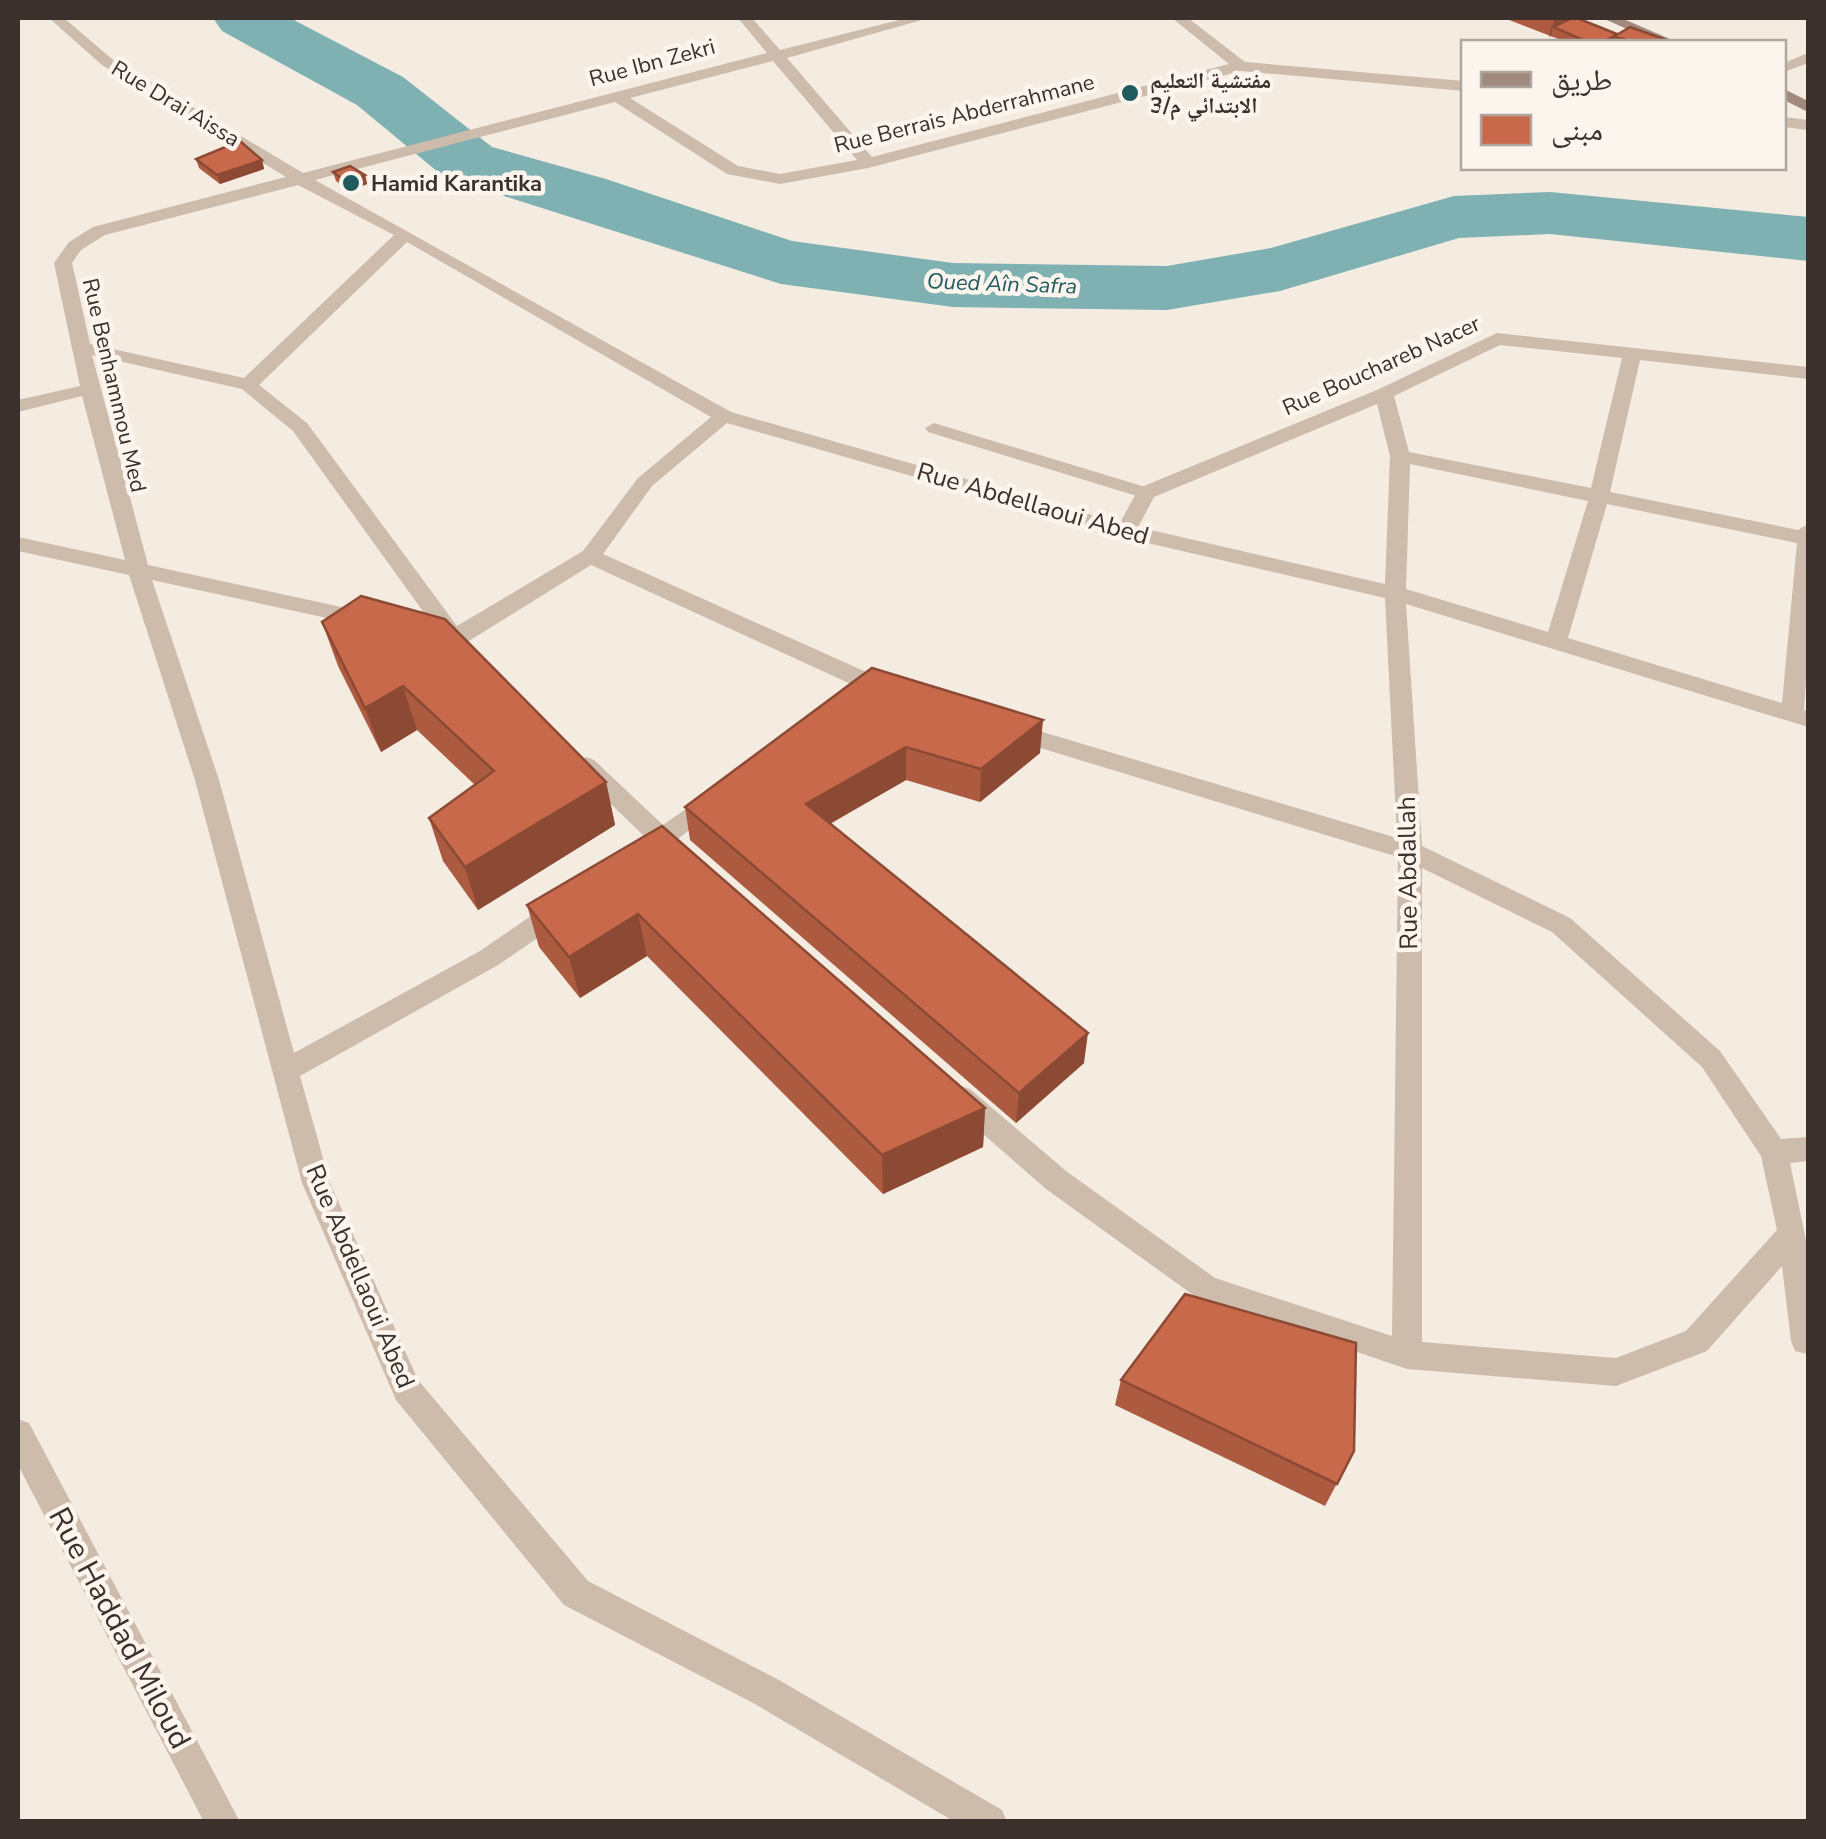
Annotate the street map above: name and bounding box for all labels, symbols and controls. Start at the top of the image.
street label: Rue Ibn Zekri [586,32,719,94]
legend [1461,40,1786,170]
street label: Rue Drai Aissa [106,54,245,154]
text: طريق [1551,60,1612,101]
place label: مفتشية التعليم الابتدائي م/3 [1150,66,1271,122]
street label: Rue Berrais Abderrahmane [831,67,1098,161]
marker: مفتشية التعليم الابتدائي م/3 [1119,82,1141,104]
text: مبنى [1551,110,1603,151]
place label: Hamid Karantika [371,169,542,199]
marker: Hamid Karantika [340,172,362,194]
water label: Oued Aîn Safra [926,266,1078,302]
street label: Rue Benhammou Med [75,275,153,495]
street label: Rue Bouchareb Nacer [1278,309,1485,423]
street label: Rue Abdellaoui Abed [913,455,1153,553]
street label: Rue Abdallah [1390,796,1426,950]
street label: Rue Abdellaoui Abed [298,1159,423,1394]
street label: Rue Haddad Miloud [39,1500,201,1756]

